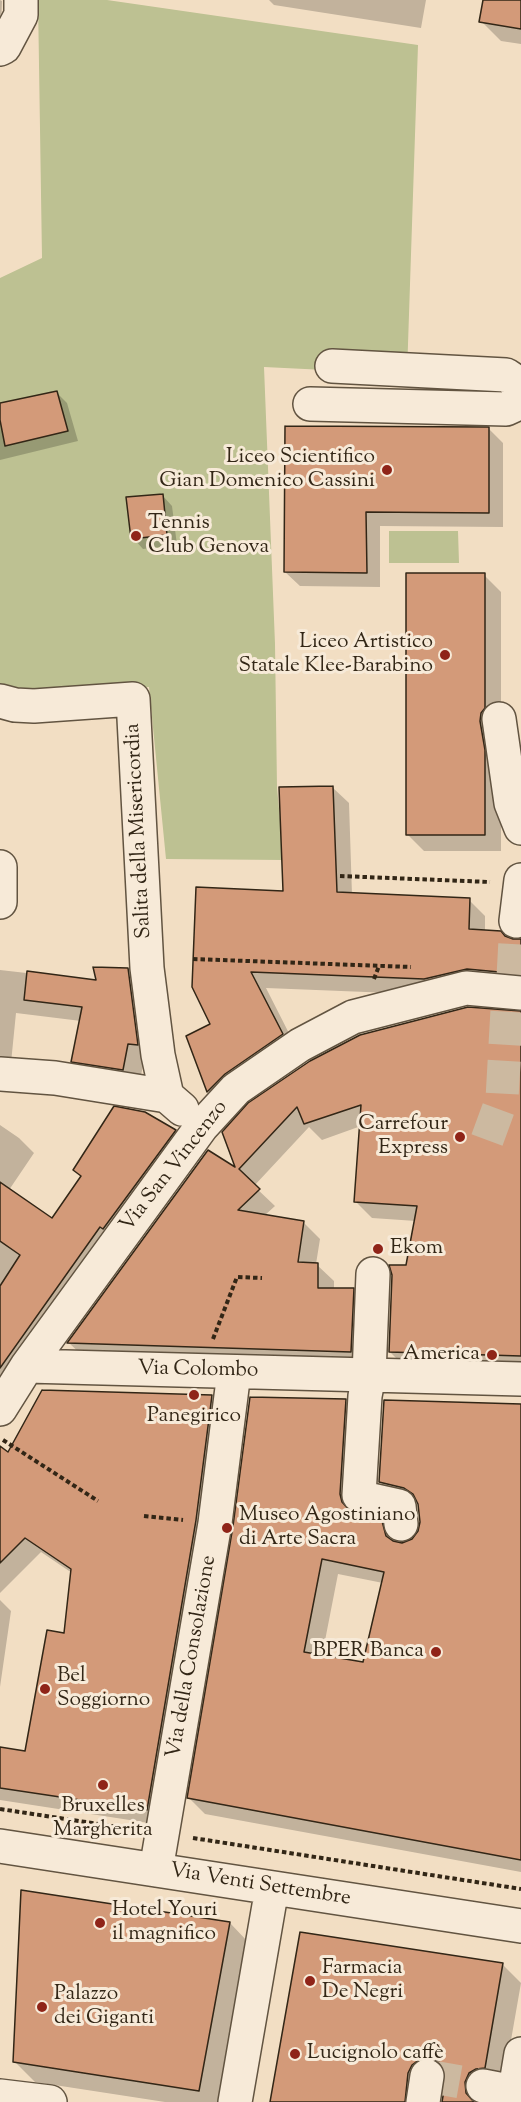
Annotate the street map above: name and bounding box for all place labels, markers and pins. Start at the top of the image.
place label: Liceo Scientifico Gian Domenico Cassini [159,445,375,495]
marker: Liceo Scientifico Gian Domenico Cassini [380,463,394,477]
place label: Tennis Club Genova [148,511,269,561]
marker: Tennis Club Genova [129,529,143,543]
place label: Liceo Artistico Statale Klee-Barabino [238,630,433,680]
marker: Liceo Artistico Statale Klee-Barabino [438,648,452,662]
place label: Carrefour Express [358,1112,448,1162]
marker: Carrefour Express [453,1130,467,1144]
place label: Ekom [390,1236,443,1262]
marker: Ekom [371,1242,385,1256]
place label: America [403,1342,480,1368]
marker: America [485,1348,499,1362]
marker: Panegirico [187,1388,201,1402]
place label: Panegirico [147,1404,241,1430]
place label: Museo Agostiniano di Arte Sacra [239,1503,415,1553]
marker: Museo Agostiniano di Arte Sacra [220,1521,234,1535]
place label: BPER Banca [312,1639,424,1665]
marker: BPER Banca [429,1645,443,1659]
place label: Bel Soggiorno [57,1664,150,1714]
marker: Bel Soggiorno [38,1682,52,1696]
marker: Bruxelles Margherita [96,1778,110,1792]
place label: Bruxelles Margherita [53,1794,153,1844]
place label: Hotel Youri il magnifico [112,1898,218,1948]
marker: Hotel Youri il magnifico [93,1916,107,1930]
place label: Farmacia De Negri [322,1956,403,2006]
marker: Farmacia De Negri [303,1974,317,1988]
place label: Palazzo dei Giganti [54,1982,154,2032]
marker: Palazzo dei Giganti [35,2000,49,2014]
place label: Lucignolo caffè [307,2041,444,2067]
marker: Lucignolo caffè [288,2047,302,2061]

